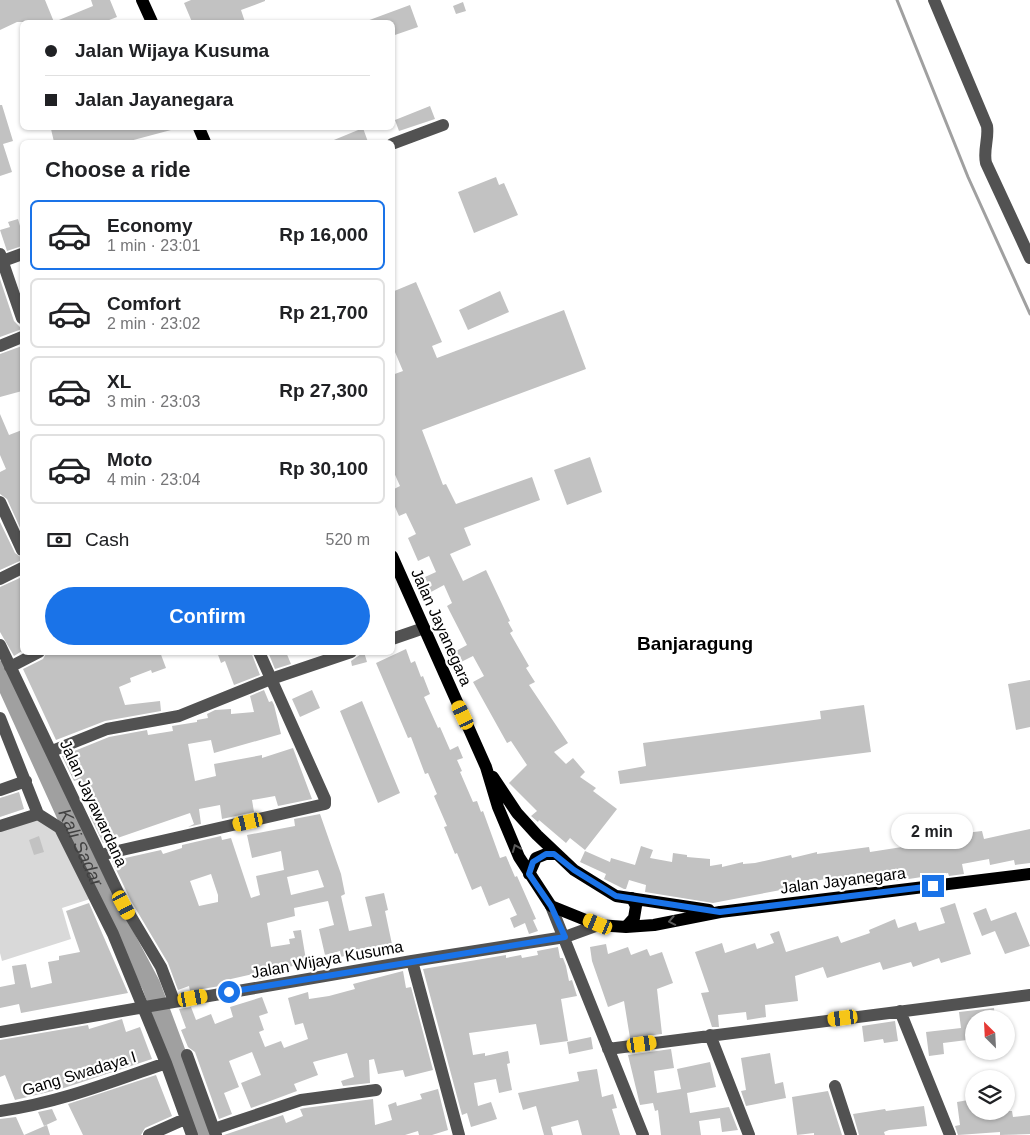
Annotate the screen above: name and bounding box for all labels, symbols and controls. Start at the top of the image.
text: Jalan Wijaya Kusuma [75,40,269,61]
text: Jalan Jayanegara [75,89,233,110]
text: Choose a ride [45,157,190,182]
icon: car [47,213,92,258]
text: Economy [107,215,193,236]
text: Rp 16,000 [279,224,368,245]
text: 1 min · 23:01 [107,237,200,254]
icon: car [47,291,92,336]
text: Comfort [107,293,181,314]
text: Rp 21,700 [279,302,368,323]
text: 2 min · 23:02 [107,315,200,332]
icon: car [47,369,92,414]
text: XL [107,371,131,392]
text: Rp 27,300 [279,380,368,401]
text: 3 min · 23:03 [107,393,200,410]
icon: car [47,447,92,492]
text: Moto [107,449,152,470]
text: Rp 30,100 [279,458,368,479]
text: 4 min · 23:04 [107,471,200,488]
icon: cash [45,526,73,554]
text: Cash [85,529,129,550]
text: 520 m [326,531,370,548]
street label: Jalan Jayanegara [408,566,475,688]
button: Confirm [45,587,370,645]
district label: Banjaragung [637,633,753,654]
car [449,698,476,732]
street label: Jalan Jayawardana [57,737,130,869]
water label: Kali Sadar [54,806,108,891]
car [231,811,264,833]
callout: 2 min [892,814,974,848]
text: 2 min [911,823,953,840]
one-way arrow [512,844,522,853]
street label: Jalan Jayanegara [779,864,907,897]
route end [922,875,944,897]
car [110,888,137,922]
car [581,911,614,937]
one-way arrow [667,915,676,926]
street label: Jalan Wijaya Kusuma [250,938,404,981]
route start [218,981,240,1003]
car [176,988,209,1008]
car [827,1009,858,1027]
north arrow [965,1010,1015,1060]
map controls [965,1010,1015,1120]
car [626,1034,657,1054]
street label: Gang Swadaya I [20,1048,138,1099]
button: layers [965,1070,1015,1120]

